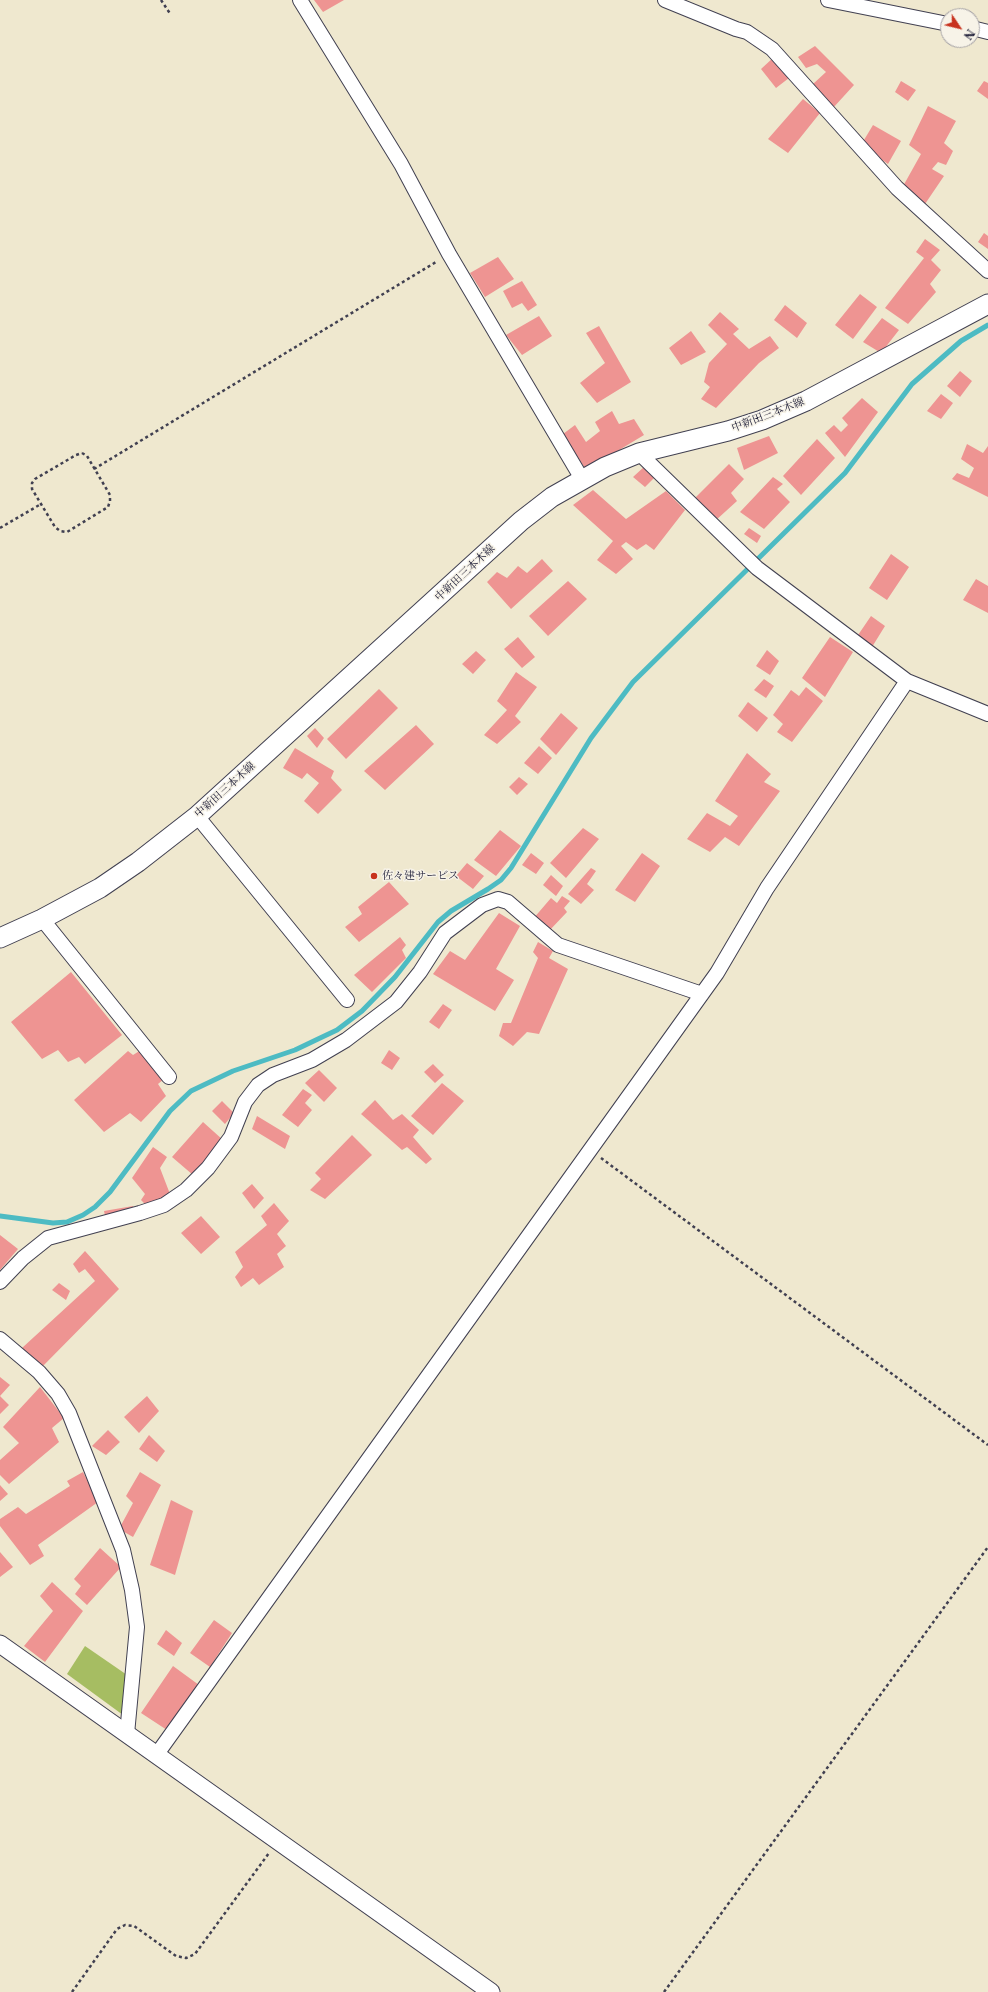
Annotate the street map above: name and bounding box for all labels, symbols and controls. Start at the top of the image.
north arrow [940,8,980,48]
text: N [961,26,977,42]
street label: 中新田三本木線 [730,395,806,435]
street label: 中新田三本木線 [432,542,498,604]
street label: 中新田三本木線 [192,759,258,821]
place label: 佐々建サービス [382,869,459,883]
marker: 佐々建サービス [369,871,379,881]

